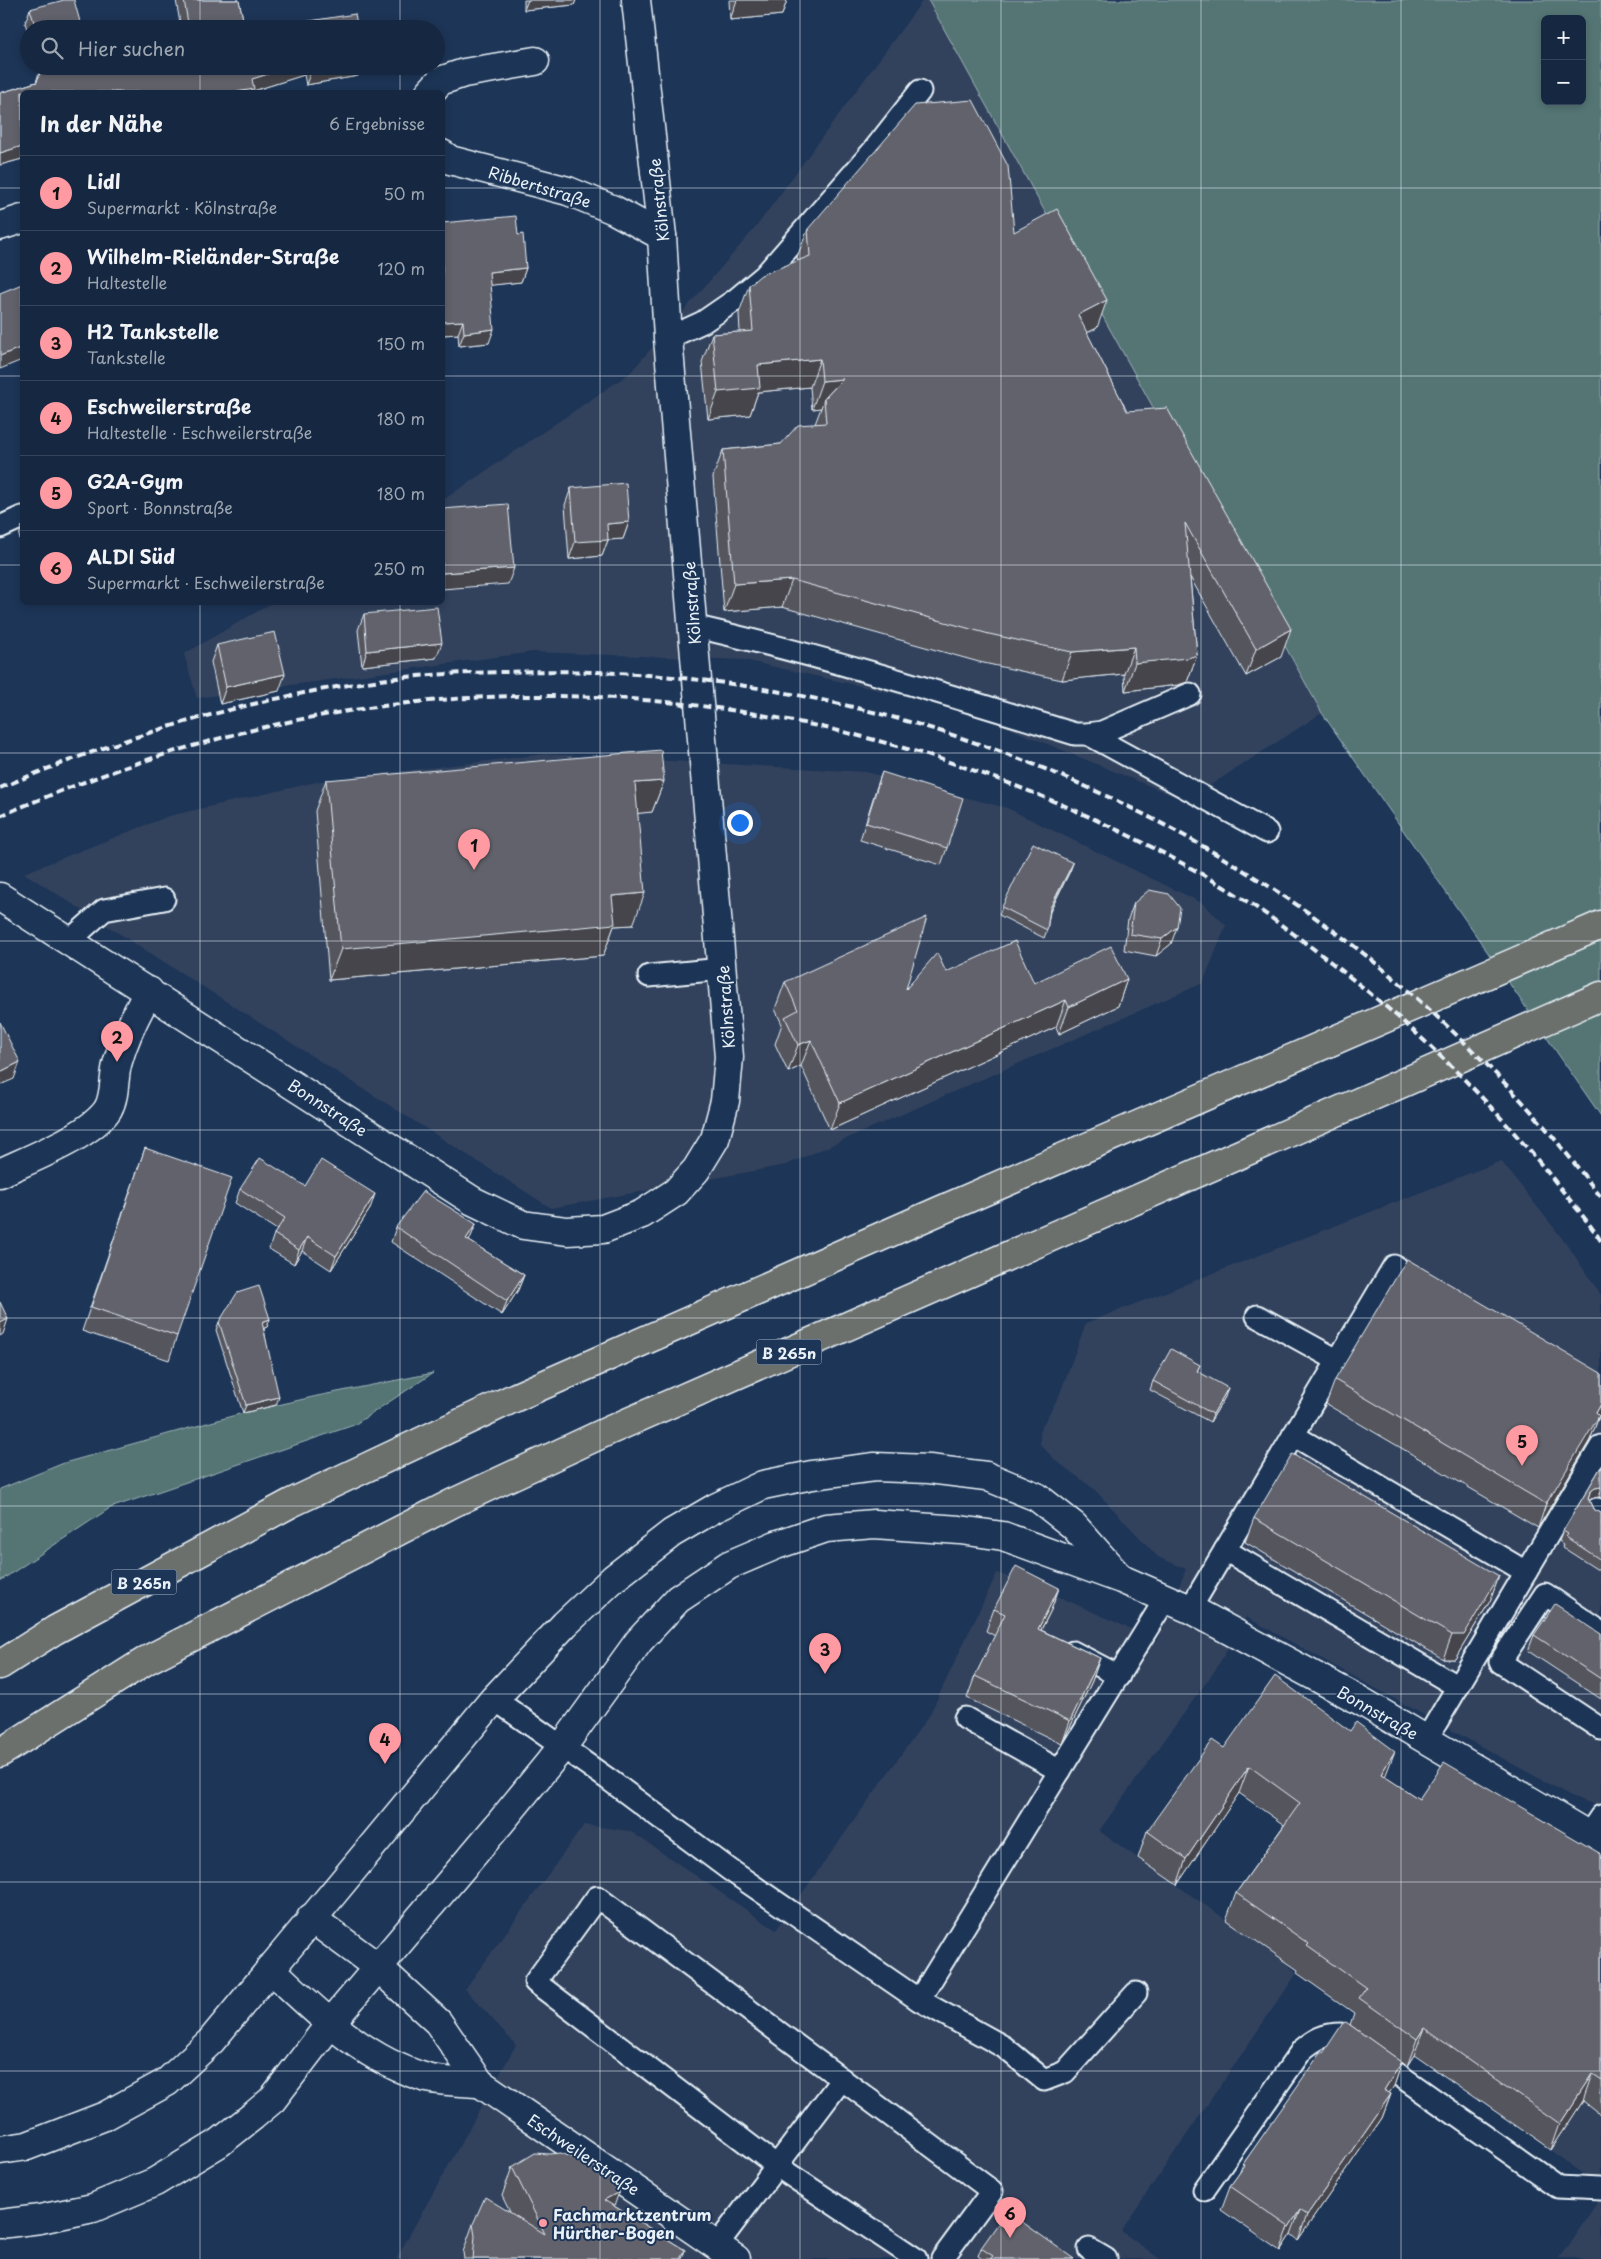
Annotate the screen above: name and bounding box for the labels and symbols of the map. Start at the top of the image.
street label: Kölnstraße [642,157,674,243]
street label: Ribbertstraße [486,159,594,213]
street label: Kölnstraße [676,561,706,645]
your location [727,810,753,836]
pin: 1 [458,829,490,870]
street label: Kölnstraße [710,965,740,1049]
pin: 2 [101,1021,133,1062]
street label: Bonnstraße [284,1072,372,1142]
road number: B 265n [756,1340,822,1364]
pin: 5 [1506,1425,1538,1466]
road number: B 265n [112,1570,176,1594]
pin: 3 [809,1633,841,1674]
street label: Bonnstraße [1333,1679,1423,1745]
pin: 4 [369,1723,401,1764]
street label: Eschweilerstraße [523,2107,645,2201]
pin: 6 [994,2197,1026,2238]
place label: Fachmarktzentrum Hürther-Bogen [553,2202,712,2244]
marker: Fachmarktzentrum Hürther-Bogen [537,2217,549,2229]

